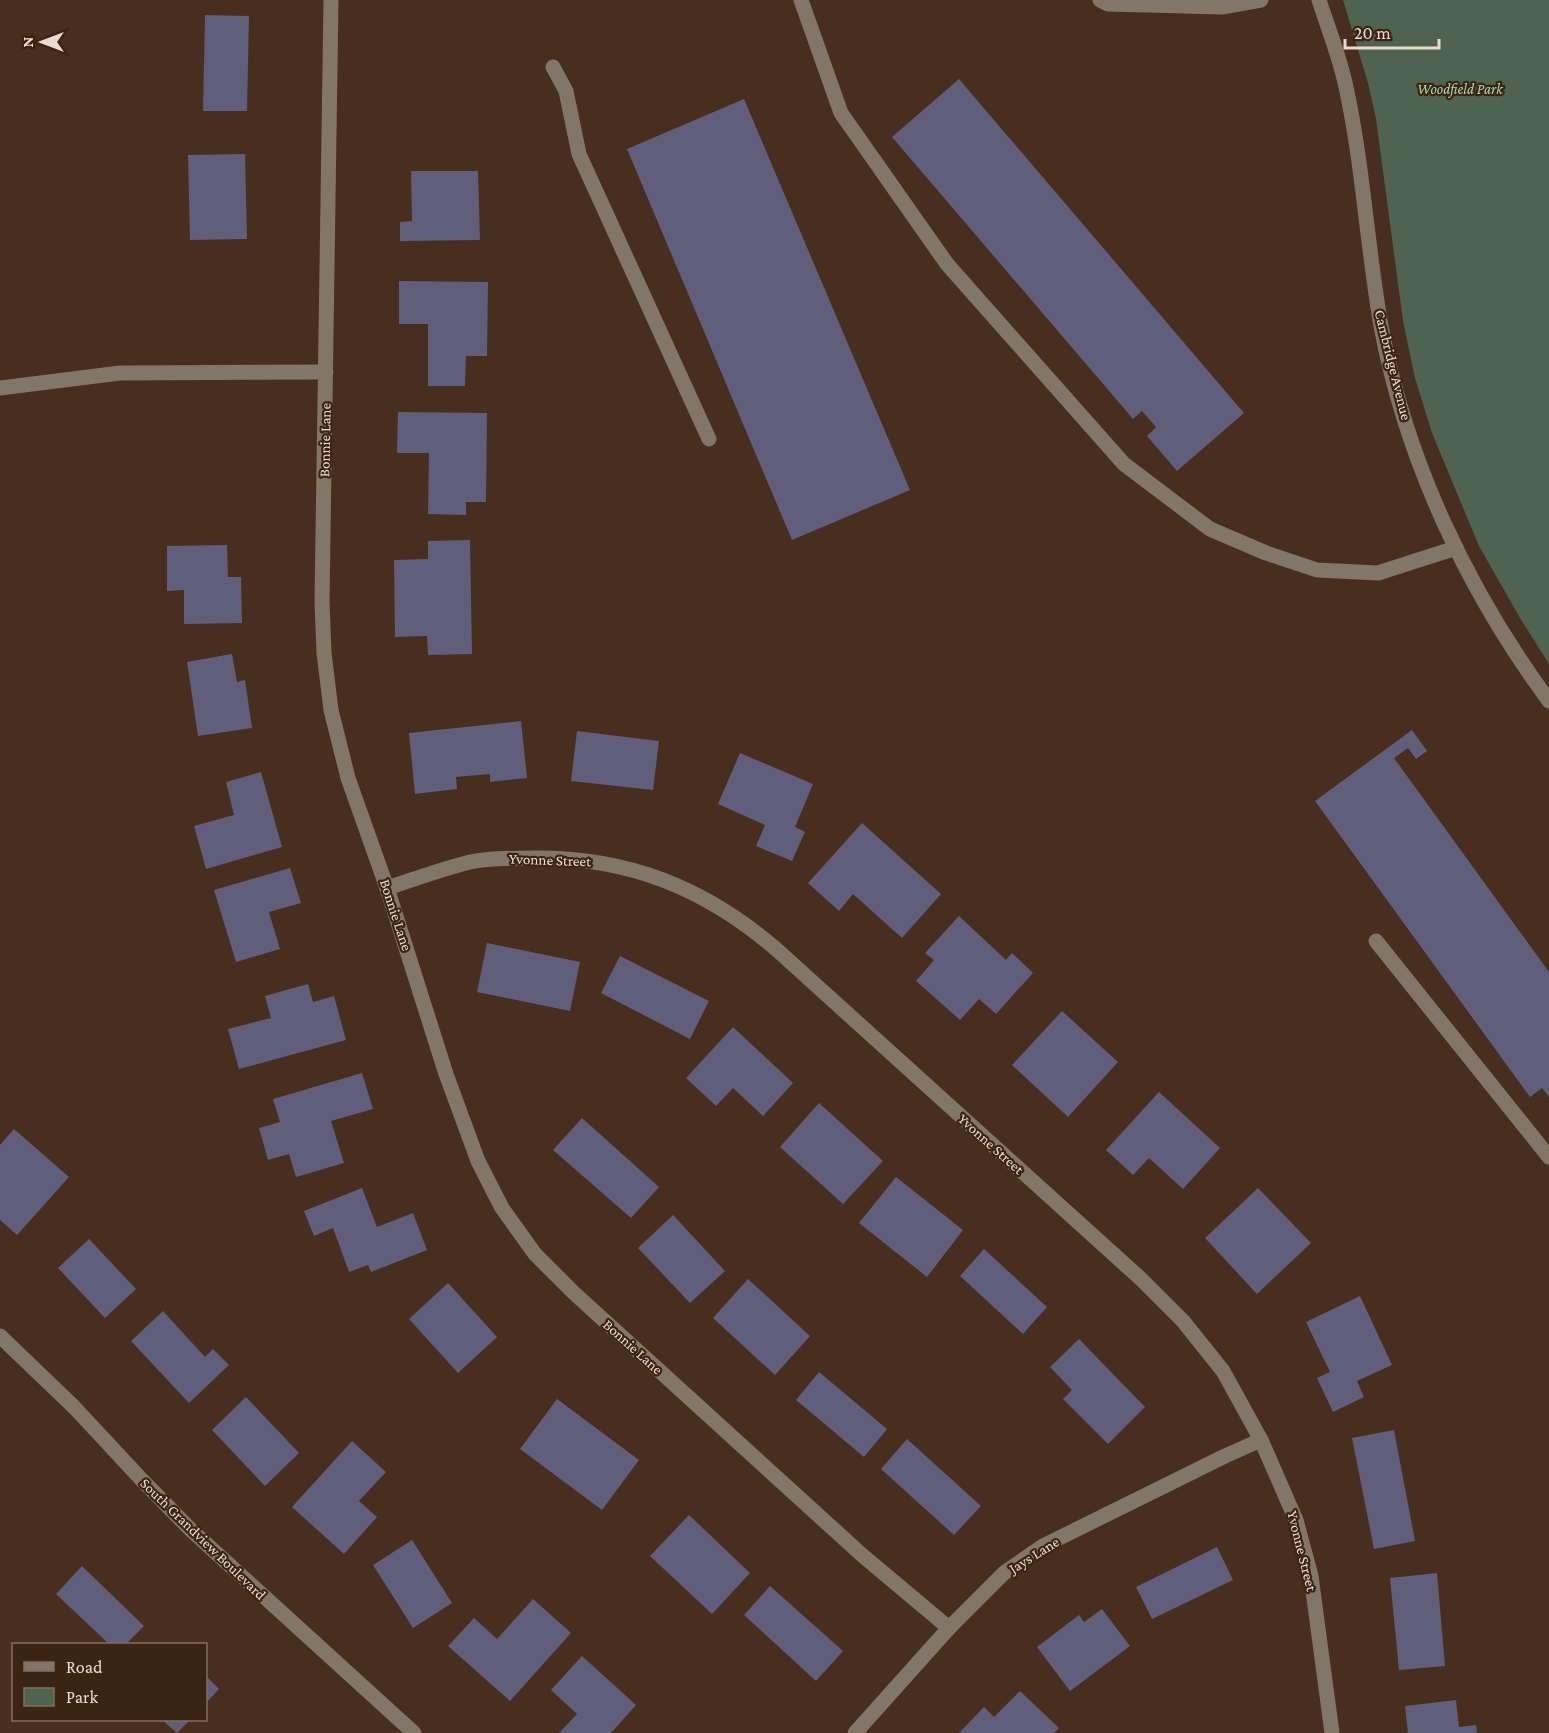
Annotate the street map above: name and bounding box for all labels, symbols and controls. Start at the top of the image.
north arrow [12,12,72,72]
scale bar [1345,12,1440,50]
text: 20 m [1354,23,1391,43]
text: N [19,36,36,47]
park label: Woodfield Park [1417,81,1504,98]
street label: Cambridge Avenue [1371,308,1415,423]
street label: Bonnie Lane [316,402,334,477]
street label: Yvonne Street [509,851,592,869]
street label: Bonnie Lane [377,877,415,953]
street label: Yvonne Street [955,1111,1028,1178]
street label: Bonnie Lane [600,1316,666,1378]
street label: South Grandview Boulevard [137,1475,269,1603]
street label: Yvonne Street [1284,1509,1320,1594]
street label: Jays Lane [1004,1533,1063,1579]
legend [12,1643,207,1721]
text: Road [66,1657,103,1677]
text: Park [66,1687,98,1707]

